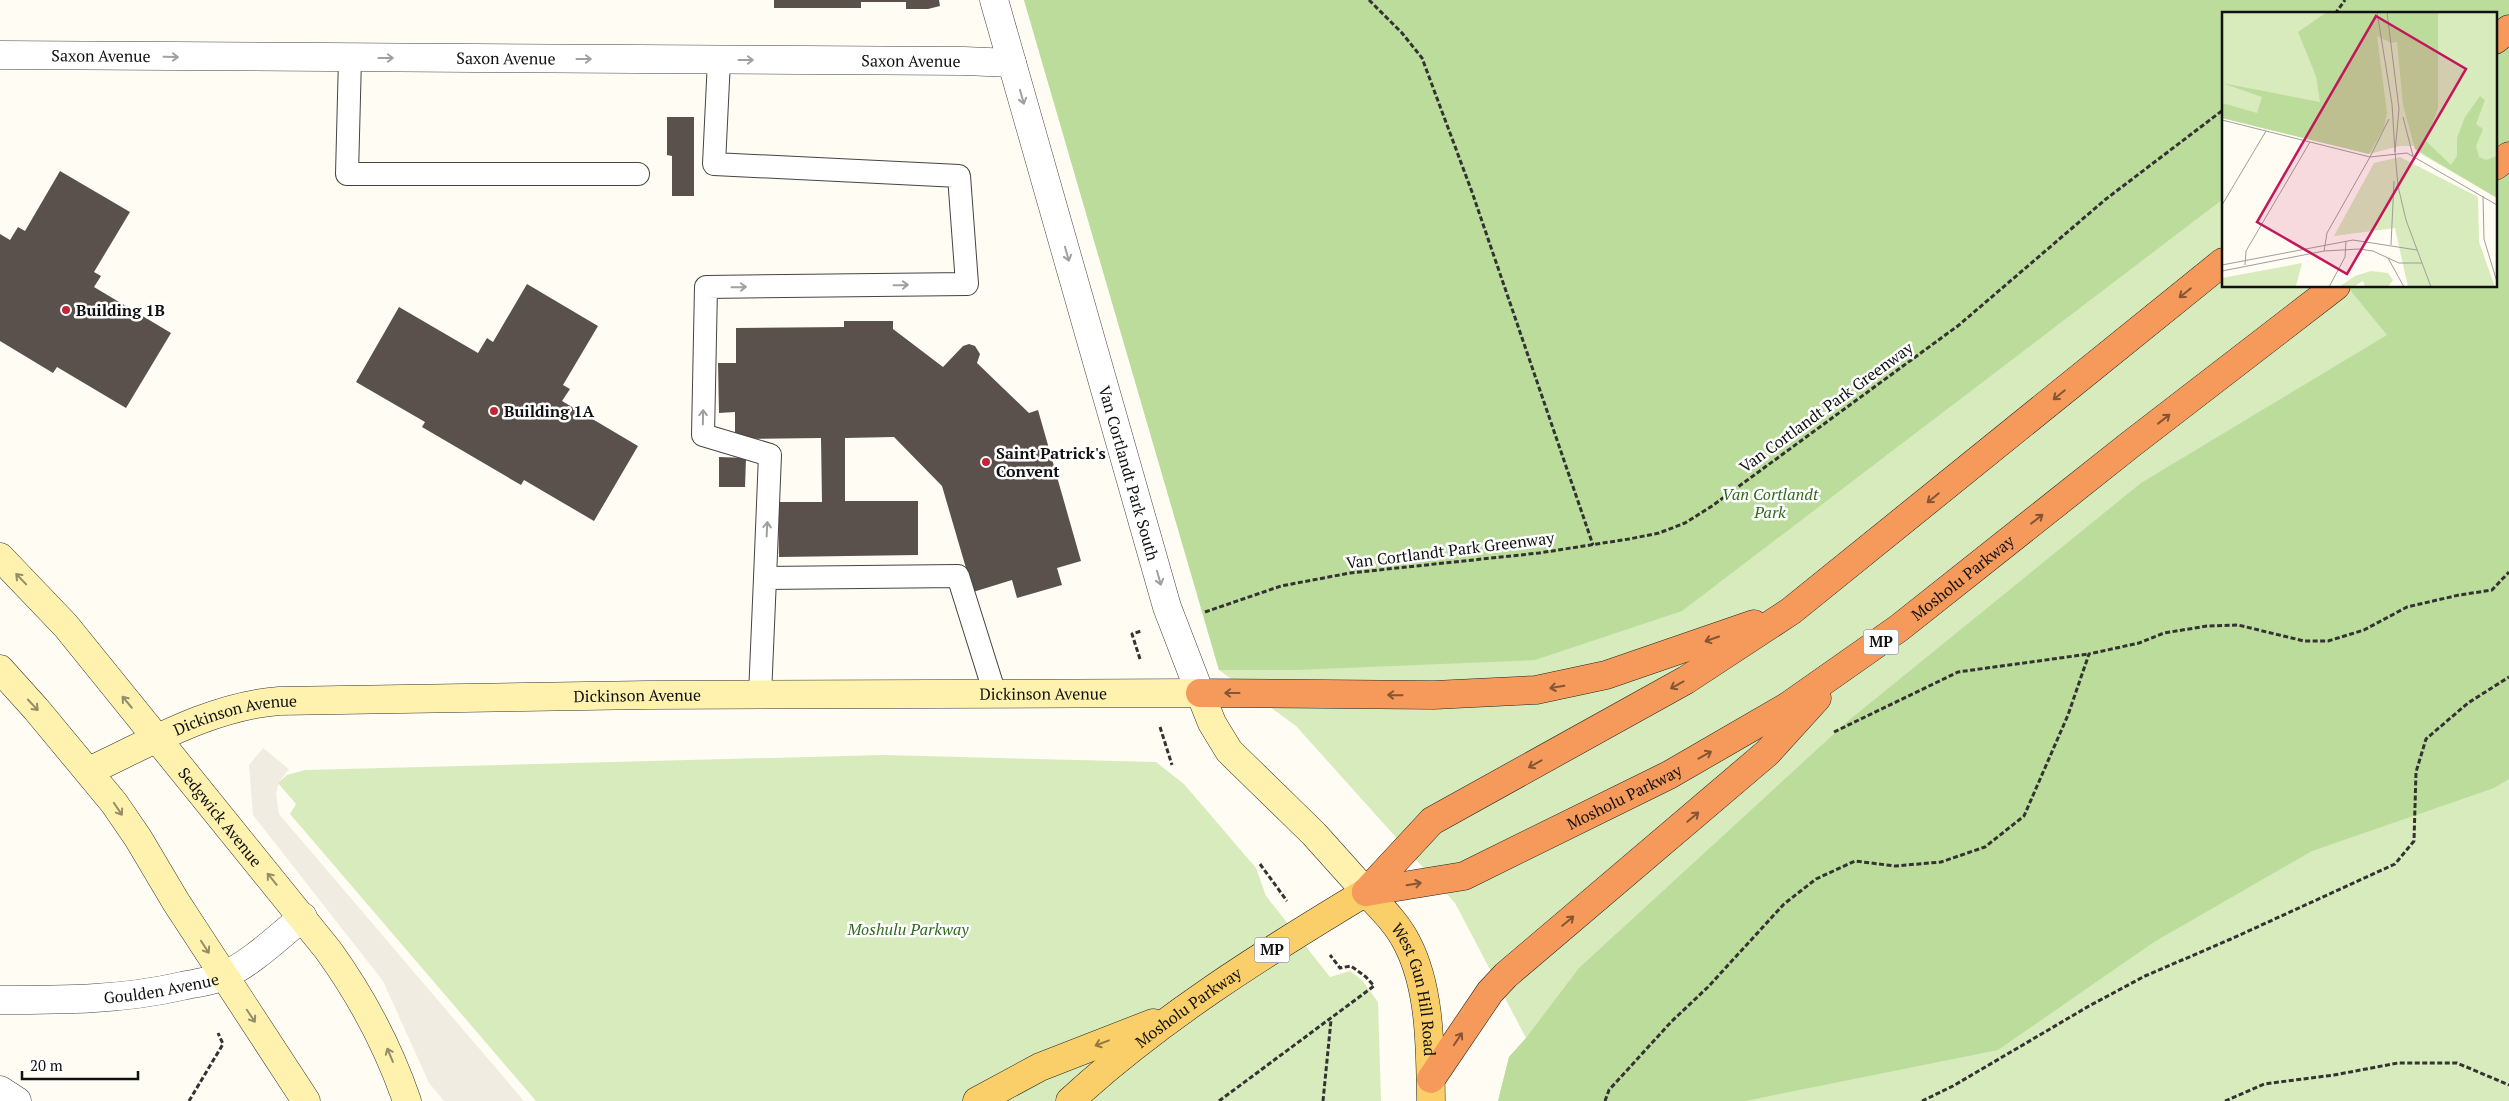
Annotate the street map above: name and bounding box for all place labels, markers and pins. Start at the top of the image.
place label: Building 1B [76,299,165,321]
marker: Building 1B [60,304,72,316]
place label: Building 1A [504,400,595,422]
marker: Building 1A [488,405,500,417]
place label: Saint Patrick's Convent [996,442,1106,482]
marker: Saint Patrick's Convent [980,456,992,468]

